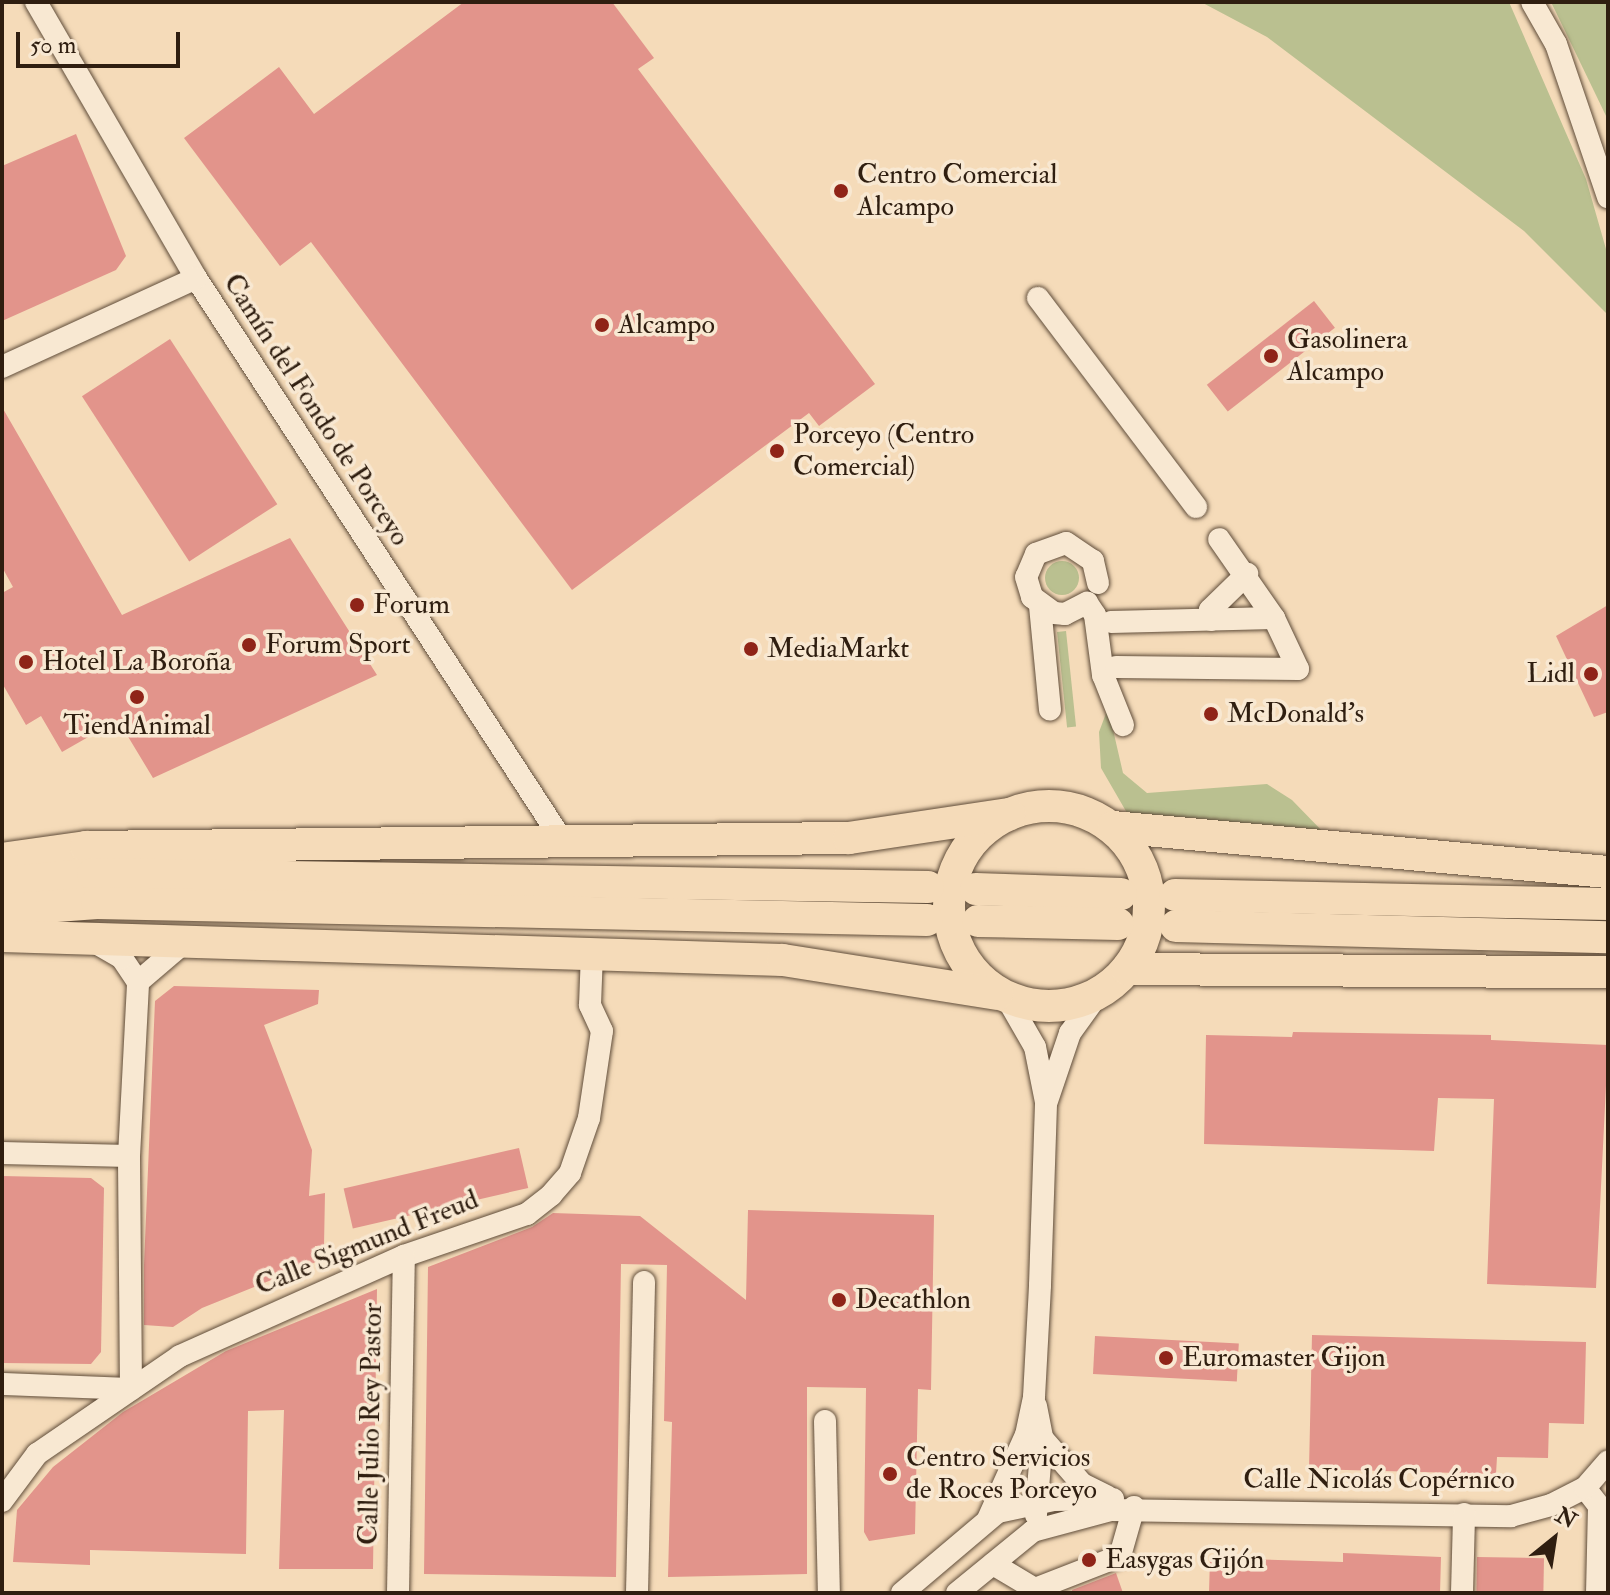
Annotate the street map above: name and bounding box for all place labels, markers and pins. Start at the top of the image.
place label: Centro Comercial Alcampo [857,158,1057,224]
marker: Centro Comercial Alcampo [832,182,850,200]
place label: Alcampo [618,308,715,342]
marker: Alcampo [593,316,611,334]
place label: Gasolinera Alcampo [1287,323,1408,389]
marker: Gasolinera Alcampo [1262,347,1280,365]
place label: Porceyo (Centro Comercial) [793,418,974,484]
marker: Porceyo (Centro Comercial) [768,442,786,460]
place label: Forum [373,588,450,622]
marker: Forum [348,596,366,614]
place label: Forum Sport [265,628,411,662]
place label: MediaMarkt [767,632,909,666]
marker: Forum Sport [240,636,258,654]
marker: MediaMarkt [742,640,760,658]
place label: Hotel La Boroña [42,645,231,679]
marker: Hotel La Boroña [17,653,35,671]
place label: Lidl [1526,657,1575,691]
marker: Lidl [1582,665,1600,683]
marker: TiendAnimal [128,688,146,706]
place label: McDonald's [1227,697,1364,731]
marker: McDonald's [1202,705,1220,723]
place label: TiendAnimal [63,709,211,743]
place label: Decathlon [855,1283,971,1317]
marker: Decathlon [830,1291,848,1309]
place label: Euromaster Gijon [1182,1341,1386,1375]
marker: Euromaster Gijon [1157,1349,1175,1367]
place label: Centro Servicios de Roces Porceyo [906,1441,1097,1507]
marker: Centro Servicios de Roces Porceyo [881,1465,899,1483]
place label: Easygas Gijón [1105,1543,1264,1577]
marker: Easygas Gijón [1080,1551,1098,1569]

